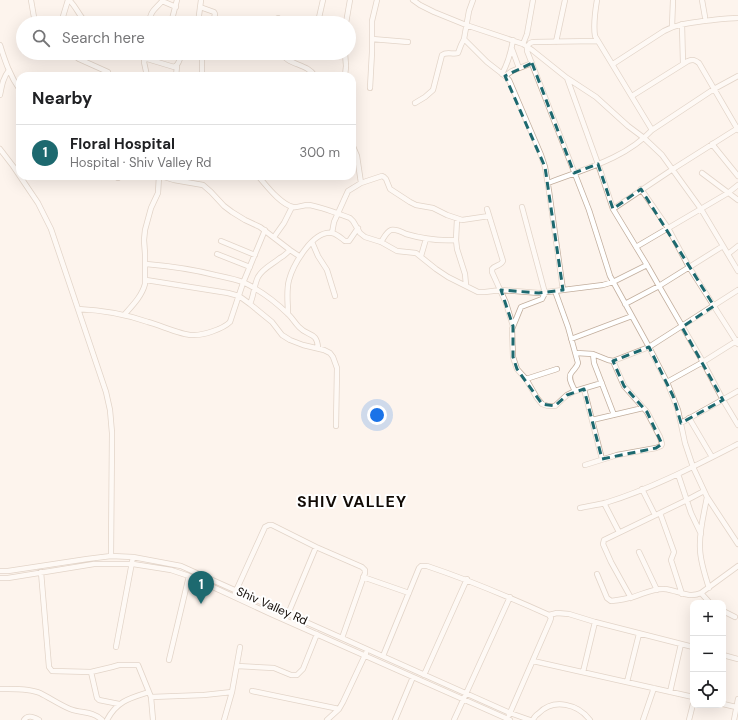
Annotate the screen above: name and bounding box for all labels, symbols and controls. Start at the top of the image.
search box [16,16,356,60]
icon: search [30,27,52,49]
text: Search here [62,28,145,48]
text: Nearby [32,87,92,109]
text: Floral Hospital [70,134,175,154]
text: 1 [43,144,47,161]
text: 300 m [299,144,340,161]
text: Hospital · Shiv Valley Rd [70,154,211,171]
your location [367,405,387,425]
district label: SHIV VALLEY [297,491,407,512]
pin: 1 [188,571,214,604]
street label: Shiv Valley Rd [234,583,310,629]
map controls [690,600,726,708]
button: + [690,600,726,636]
button: − [690,636,726,672]
button: locate [690,672,726,708]

